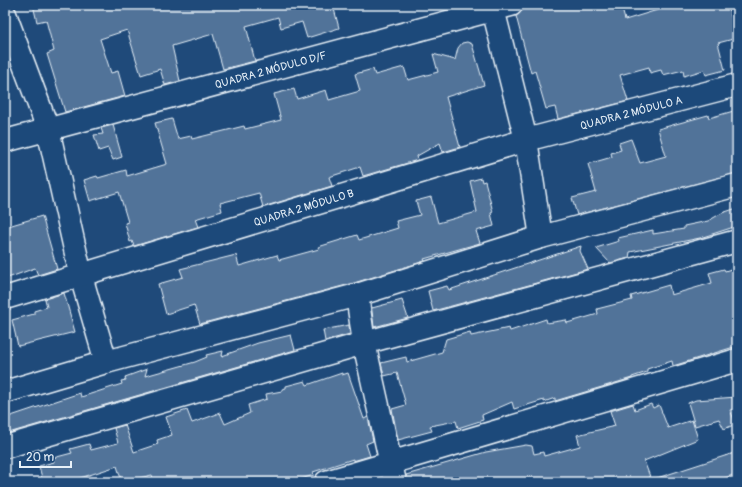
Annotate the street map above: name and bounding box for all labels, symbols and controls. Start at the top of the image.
street label: QUADRA 2 MÓDULO D/F [213,48,328,91]
street label: QUADRA 2 MÓDULO A [579,93,683,132]
street label: QUADRA 2 MÓDULO B [252,186,355,229]
scale bar [20,443,71,469]
text: 20 m [26,450,55,465]

